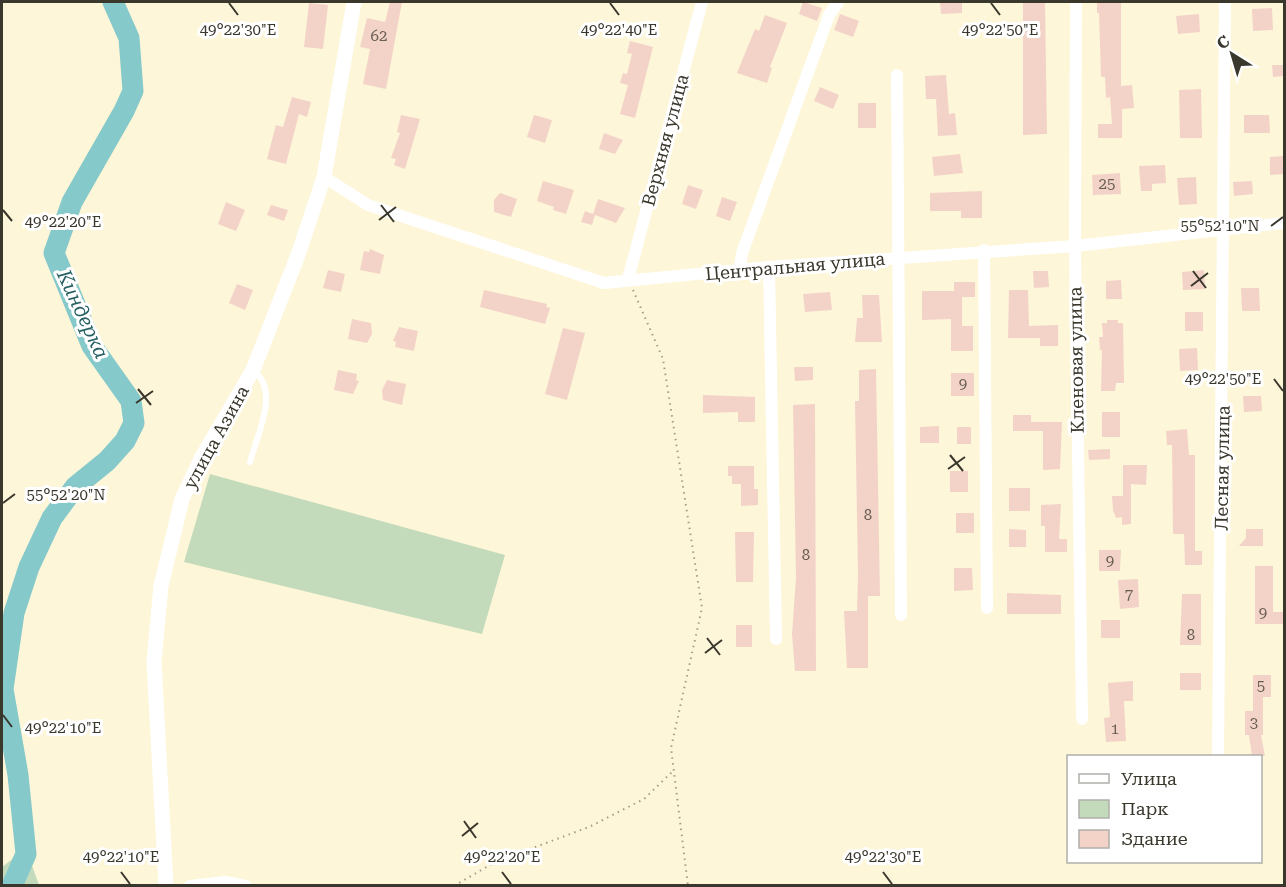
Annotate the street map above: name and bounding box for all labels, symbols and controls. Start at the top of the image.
text: 49°22'30"E [200,21,276,39]
text: 49°22'40"E [581,21,657,39]
text: 49°22'50"E [962,21,1038,39]
north arrow [1202,24,1262,84]
house number: 62 [371,27,387,45]
text: С [1213,31,1233,53]
street label: Верхняя улица [637,71,693,208]
house number: 25 [1099,175,1115,193]
text: 49°22'20"E [25,213,101,231]
text: 55°52'10"N [1180,217,1260,235]
street label: Центральная улица [704,248,886,284]
water label: Киндерка [51,265,114,362]
street label: Кленовая улица [1064,286,1088,434]
text: 49°22'50"E [1185,370,1261,388]
house number: 9 [959,375,967,393]
street label: улица Азина [179,381,253,492]
street label: Лесная улица [1210,405,1234,531]
text: 55°52'20"N [26,486,106,504]
house number: 8 [864,506,872,524]
house number: 8 [802,546,810,564]
house number: 9 [1106,552,1114,570]
house number: 7 [1125,585,1133,603]
house number: 9 [1259,604,1267,622]
house number: 8 [1187,626,1195,644]
house number: 5 [1257,677,1265,695]
house number: 3 [1250,714,1258,732]
text: 49°22'10"E [25,719,101,737]
house number: 1 [1111,720,1119,738]
legend [1067,755,1262,863]
text: Улица [1121,768,1177,789]
text: Парк [1121,798,1169,819]
text: Здание [1121,828,1188,849]
text: 49°22'10"E [83,848,159,866]
text: 49°22'20"E [464,848,540,866]
text: 49°22'30"E [845,848,921,866]

